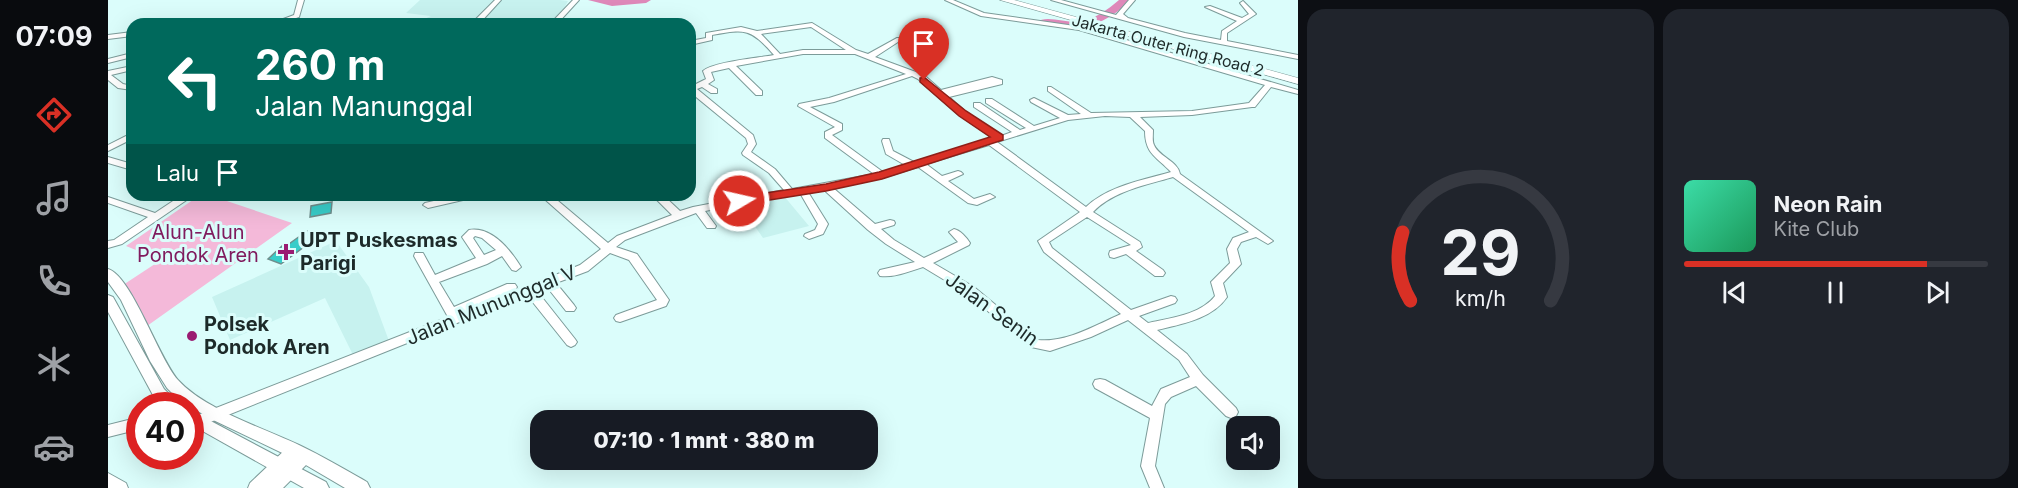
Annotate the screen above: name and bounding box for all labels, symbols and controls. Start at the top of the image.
street label: Jakarta Outer Ring Road 2 [1070,10,1266,80]
pin [898,18,949,80]
text: 07:09 [15,20,93,53]
icon: arrive [907,27,940,60]
text: 260 m [255,39,385,90]
icon: left [156,42,234,120]
text: Jalan Manunggal [255,90,473,123]
icon: directions [33,94,75,136]
icon: arrive [211,156,244,189]
text: Lalu [156,160,199,186]
position arrow [707,169,771,233]
icon: music [33,177,75,219]
text: Neon Rain [1774,191,1883,217]
text: 29 [1440,215,1520,290]
text: Kite Club [1774,217,1859,241]
park label: Alun-Alun Pondok Aren [137,220,259,267]
place label: UPT Puskesmas Parigi [300,228,458,275]
marker: UPT Puskesmas Parigi [277,243,295,261]
icon: phone [33,260,75,302]
street label: Jalan Mununggal V [402,260,580,350]
street label: Jalan Senin [941,267,1043,351]
icon: previous [1718,276,1751,309]
icon: pause [1819,276,1852,309]
icon: next [1921,276,1954,309]
text: km/h [1455,285,1506,311]
place label: Polsek Pondok Aren [204,312,330,359]
marker: Polsek Pondok Aren [185,329,199,343]
icon: climate [33,343,75,385]
speed limit sign: 40 [126,392,204,470]
map controls [1226,416,1280,470]
button: sound [1226,416,1280,470]
icon: car [33,426,75,468]
text: 07:10 · 1 mnt · 380 m [593,427,815,453]

